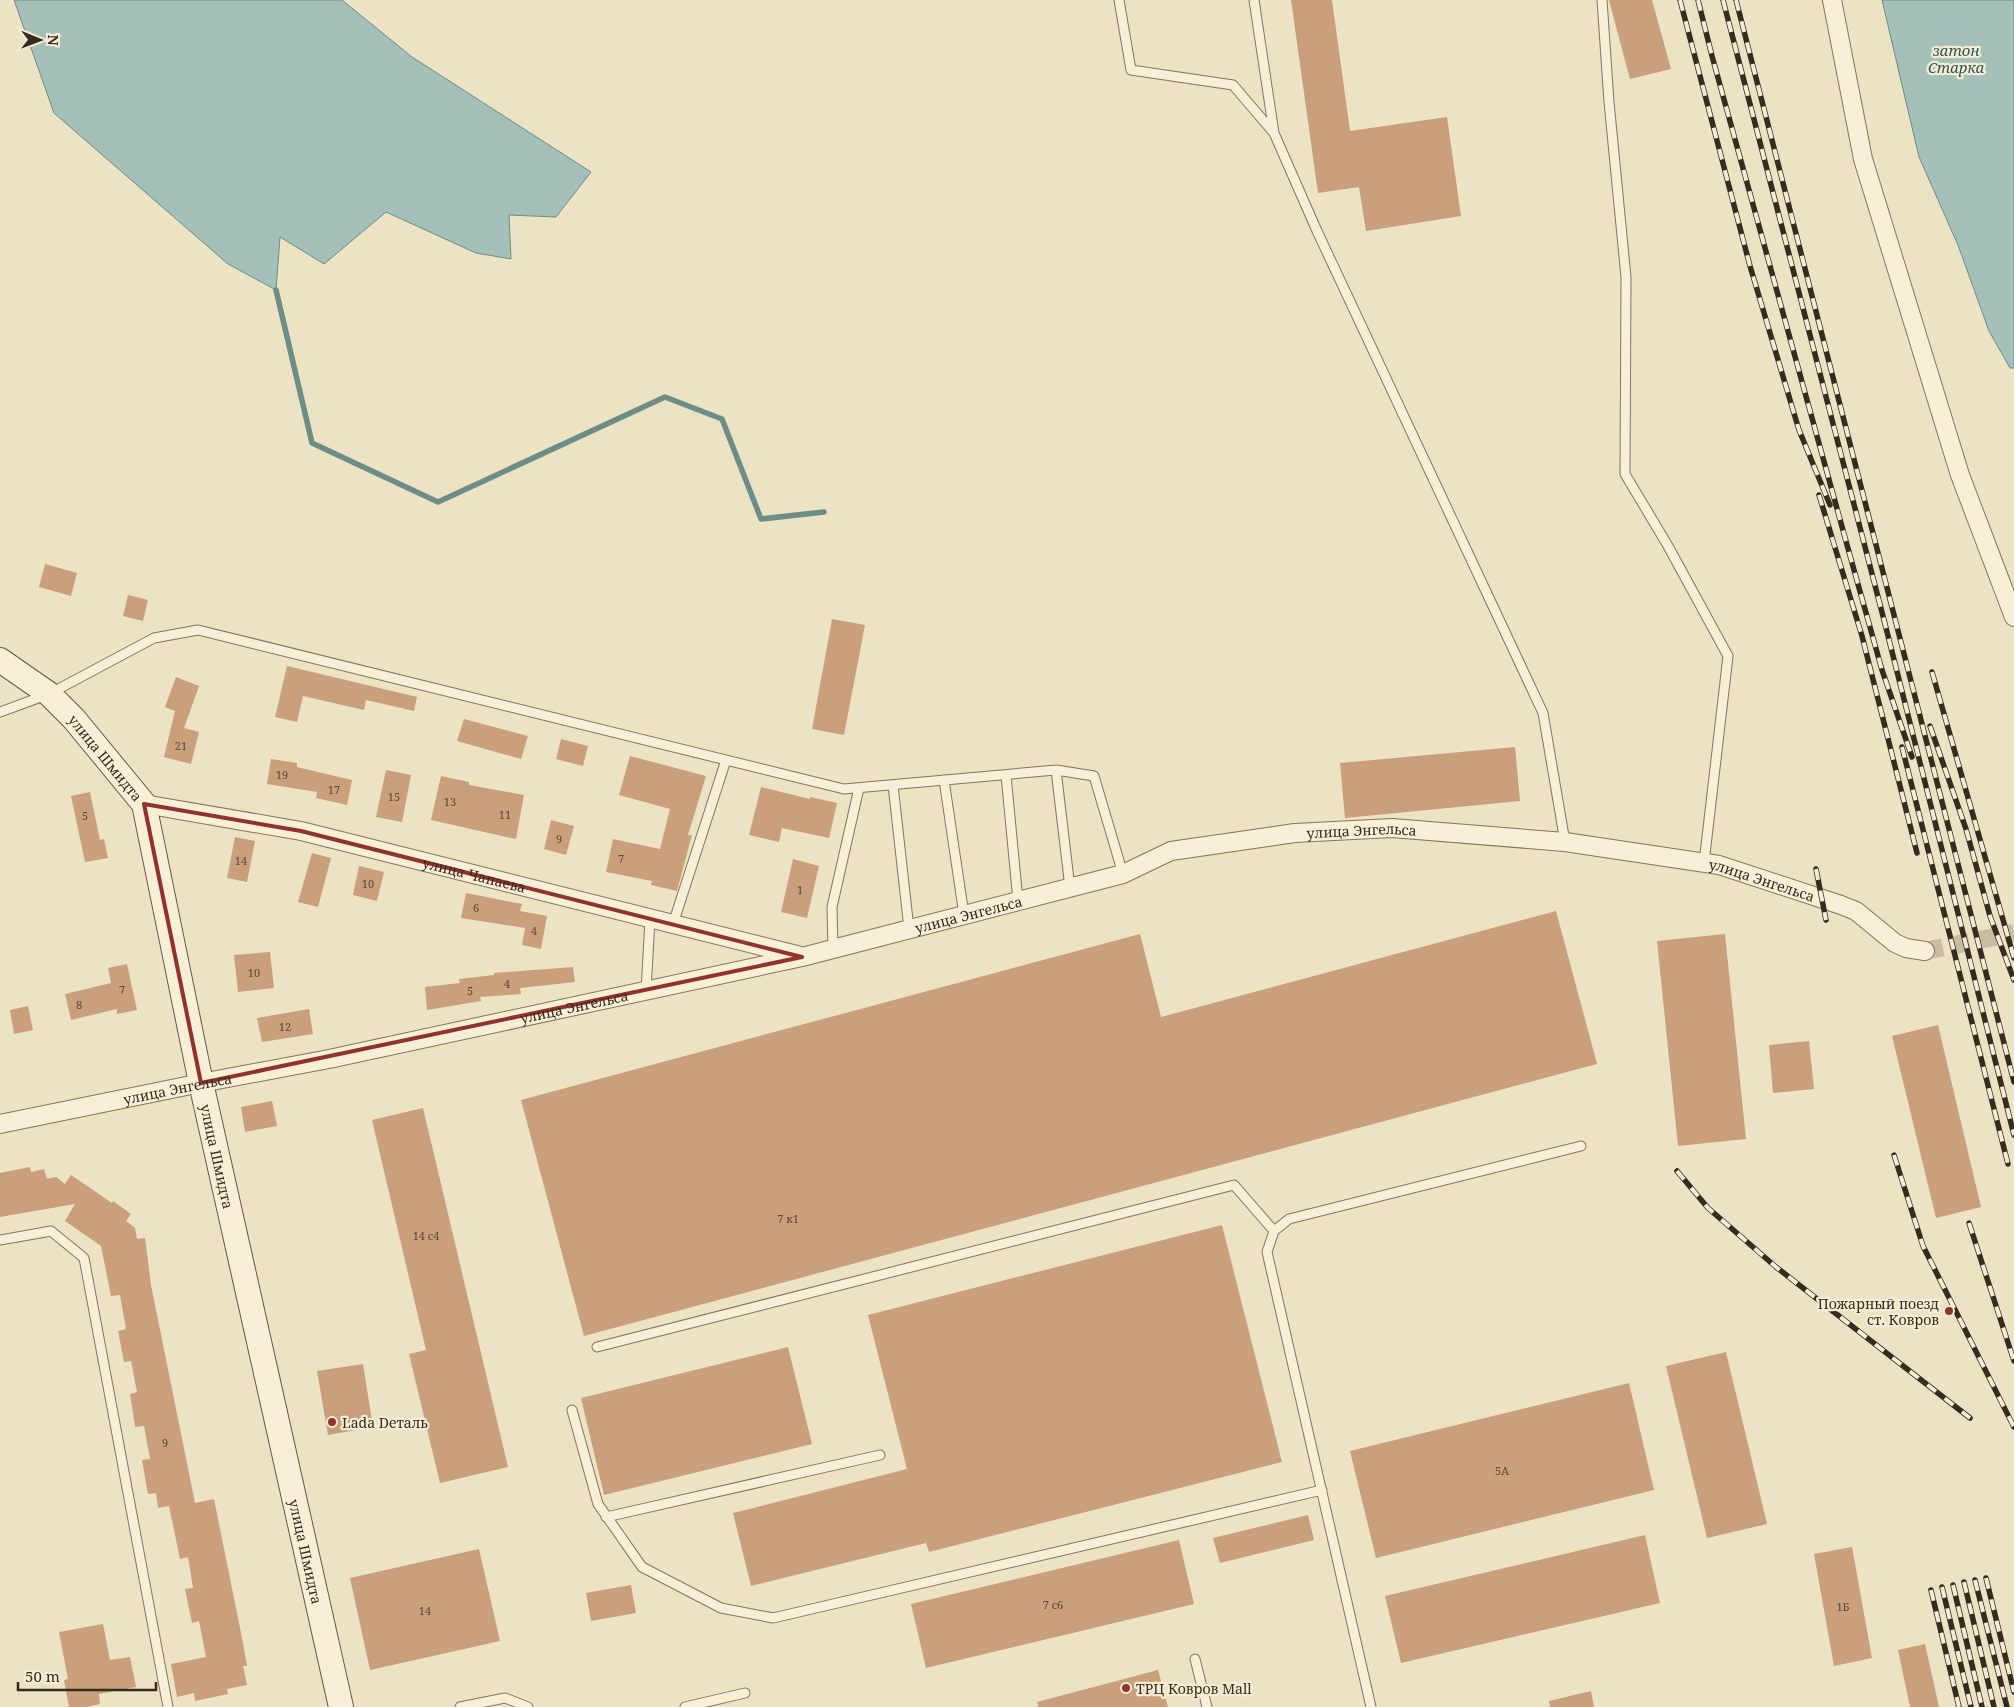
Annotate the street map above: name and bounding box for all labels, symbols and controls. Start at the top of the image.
north arrow [15,15,65,65]
text: N [44,35,63,46]
water label: затон Старка [1928,40,1985,77]
street label: улица Шмидта [64,710,147,805]
house number: 21 [175,738,187,753]
house number: 19 [276,767,288,782]
house number: 17 [328,782,340,797]
house number: 15 [388,789,400,804]
house number: 13 [444,794,456,809]
house number: 11 [499,807,511,822]
house number: 5 [82,808,88,823]
street label: улица Энгельса [1306,818,1417,842]
house number: 9 [556,831,562,846]
house number: 7 [618,851,624,866]
street label: улица Чапаева [421,852,528,896]
house number: 14 [235,853,247,868]
street label: улица Энгельса [1708,854,1817,905]
house number: 10 [362,876,374,891]
house number: 1 [797,882,803,897]
street label: улица Энгельса [913,891,1024,937]
house number: 6 [473,900,479,915]
house number: 4 [531,923,537,938]
house number: 10 [248,965,260,980]
house number: 4 [504,976,510,991]
house number: 7 [119,982,125,997]
house number: 5 [467,983,473,998]
street label: улица Энгельса [518,985,630,1027]
house number: 8 [76,997,82,1012]
house number: 12 [279,1019,291,1034]
street label: улица Энгельса [121,1068,233,1108]
street label: улица Шмидта [196,1102,238,1211]
house number: 7 к1 [777,1211,799,1226]
house number: 14 с4 [413,1228,439,1243]
place label: Пожарный поезд ст. Ковров [1818,1294,1939,1329]
marker: Пожарный поезд ст. Ковров [1943,1305,1955,1317]
place label: Lada Dеталь [342,1413,428,1432]
marker: Lada Dеталь [326,1416,338,1428]
house number: 9 [162,1435,168,1450]
house number: 5А [1495,1463,1509,1478]
street label: улица Шмидта [285,1497,327,1606]
house number: 7 с6 [1043,1597,1063,1612]
house number: 1Б [1836,1599,1850,1614]
house number: 14 [419,1603,431,1618]
scale bar [18,1660,155,1692]
text: 50 m [25,1666,60,1686]
place label: ТРЦ Ковров Mall [1136,1679,1252,1698]
marker: ТРЦ Ковров Mall [1120,1682,1132,1694]

